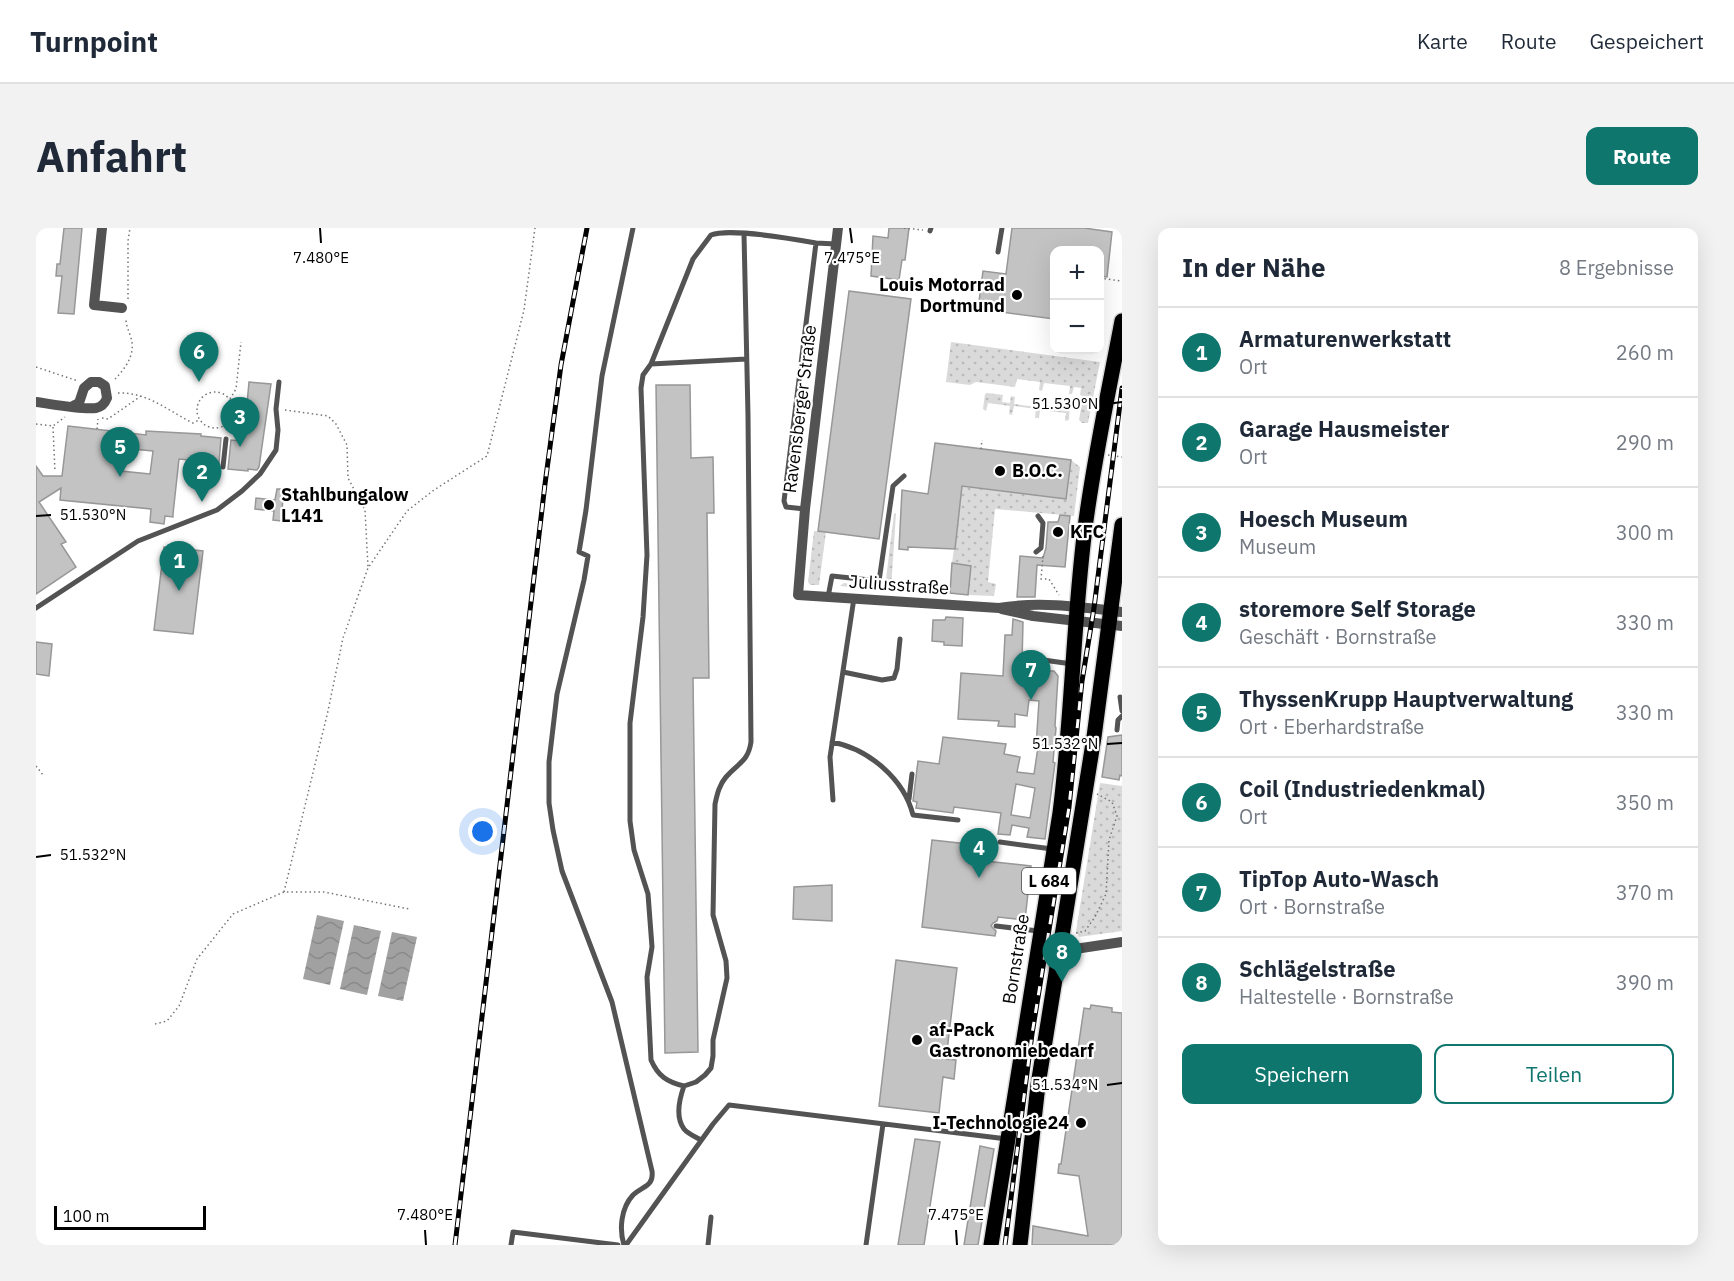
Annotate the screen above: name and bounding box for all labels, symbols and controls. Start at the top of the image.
text: Turnpoint [30,23,158,60]
text: Karte [1417,27,1468,55]
text: Route [1501,27,1557,55]
text: Gespeichert [1590,27,1704,55]
button: Route [1586,127,1698,185]
text: Anfahrt [36,129,187,184]
map controls [1050,246,1104,354]
button: + [1050,246,1104,300]
text: 7.480°E [293,248,349,267]
text: 7.475°E [824,248,880,267]
text: In der Nähe [1182,250,1326,284]
text: 8 Ergebnisse [1559,254,1674,281]
place label: Louis Motorrad Dortmund [879,273,1005,317]
marker: Louis Motorrad Dortmund [1010,288,1024,302]
button: − [1050,300,1104,354]
street label: Ravensberger Straße [778,323,821,494]
text: Armaturenwerkstatt [1239,324,1451,353]
pin: 6 [180,332,218,382]
text: 1 [1196,339,1208,366]
text: 260 m [1616,339,1674,366]
text: Ort [1239,353,1268,380]
text: 51.530°N [1032,394,1098,413]
pin: 3 [220,398,260,447]
text: Garage Hausmeister [1239,414,1449,443]
pin: 5 [100,428,140,477]
text: 2 [1196,429,1208,456]
text: 290 m [1616,429,1674,456]
text: Ort [1239,443,1268,470]
pin: 2 [182,452,222,502]
place label: B.O.C. [1012,459,1063,482]
marker: B.O.C. [993,464,1007,478]
place label: Stahlbungalow L141 [281,483,409,527]
marker: Stahlbungalow L141 [262,498,276,512]
text: Hoesch Museum [1239,504,1408,533]
text: 51.530°N [60,505,126,524]
text: 3 [1196,519,1208,546]
text: 300 m [1616,519,1674,546]
place label: KFC [1070,520,1105,543]
marker: KFC [1051,525,1065,539]
text: Museum [1239,533,1316,560]
pin: 1 [160,542,198,591]
street label: Juliusstraße [848,570,950,599]
text: storemore Self Storage [1239,594,1476,623]
text: 4 [1196,609,1208,636]
text: 330 m [1616,609,1674,636]
text: Geschäft · Bornstraße [1239,623,1436,650]
pin: 7 [1012,650,1050,700]
text: ThyssenKrupp Hauptverwaltung [1239,684,1573,713]
text: 5 [1196,699,1208,726]
text: 330 m [1616,699,1674,726]
text: Ort · Eberhardstraße [1239,713,1424,740]
text: 51.532°N [1032,734,1098,753]
text: Coil (Industriedenkmal) [1239,774,1485,803]
text: 6 [1196,789,1208,816]
text: 350 m [1616,789,1674,816]
text: Ort [1239,803,1268,830]
your location [468,817,497,846]
pin: 4 [960,828,998,878]
text: 51.532°N [60,845,126,864]
text: TipTop Auto-Wasch [1239,864,1439,893]
road number: L 684 [1022,868,1076,894]
text: 7 [1196,879,1208,906]
text: 370 m [1616,879,1674,906]
text: Ort · Bornstraße [1239,893,1385,920]
street label: Bornstraße [997,912,1034,1006]
pin: 8 [1042,932,1082,982]
text: Schlägelstraße [1239,954,1396,983]
text: 8 [1196,969,1208,996]
text: 390 m [1616,969,1674,996]
text: Haltestelle · Bornstraße [1239,983,1454,1010]
place label: af-Pack Gastronomiebedarf [929,1018,1094,1062]
marker: af-Pack Gastronomiebedarf [910,1033,924,1047]
button: Speichern [1182,1044,1422,1104]
button: Teilen [1434,1044,1674,1104]
text: 51.534°N [1032,1075,1098,1094]
place label: I-Technologie24 [933,1111,1069,1134]
marker: I-Technologie24 [1074,1116,1088,1130]
scale bar [54,1203,206,1230]
text: 7.480°E [397,1205,453,1224]
text: 7.475°E [928,1205,984,1224]
text: 100 m [63,1206,110,1226]

